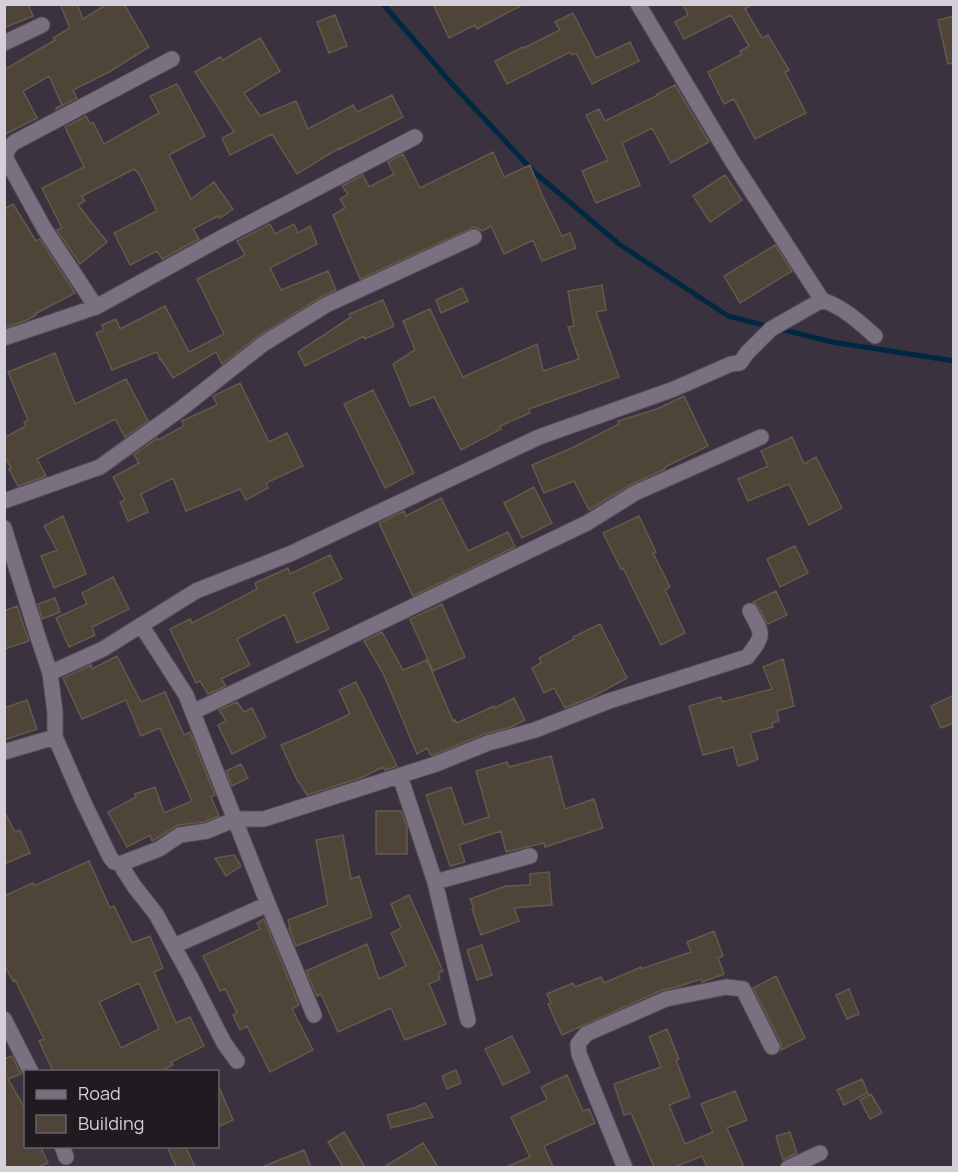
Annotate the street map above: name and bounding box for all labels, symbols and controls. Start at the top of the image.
legend [24,1070,219,1148]
text: Road [78,1081,121,1105]
text: Building [78,1111,144,1135]

